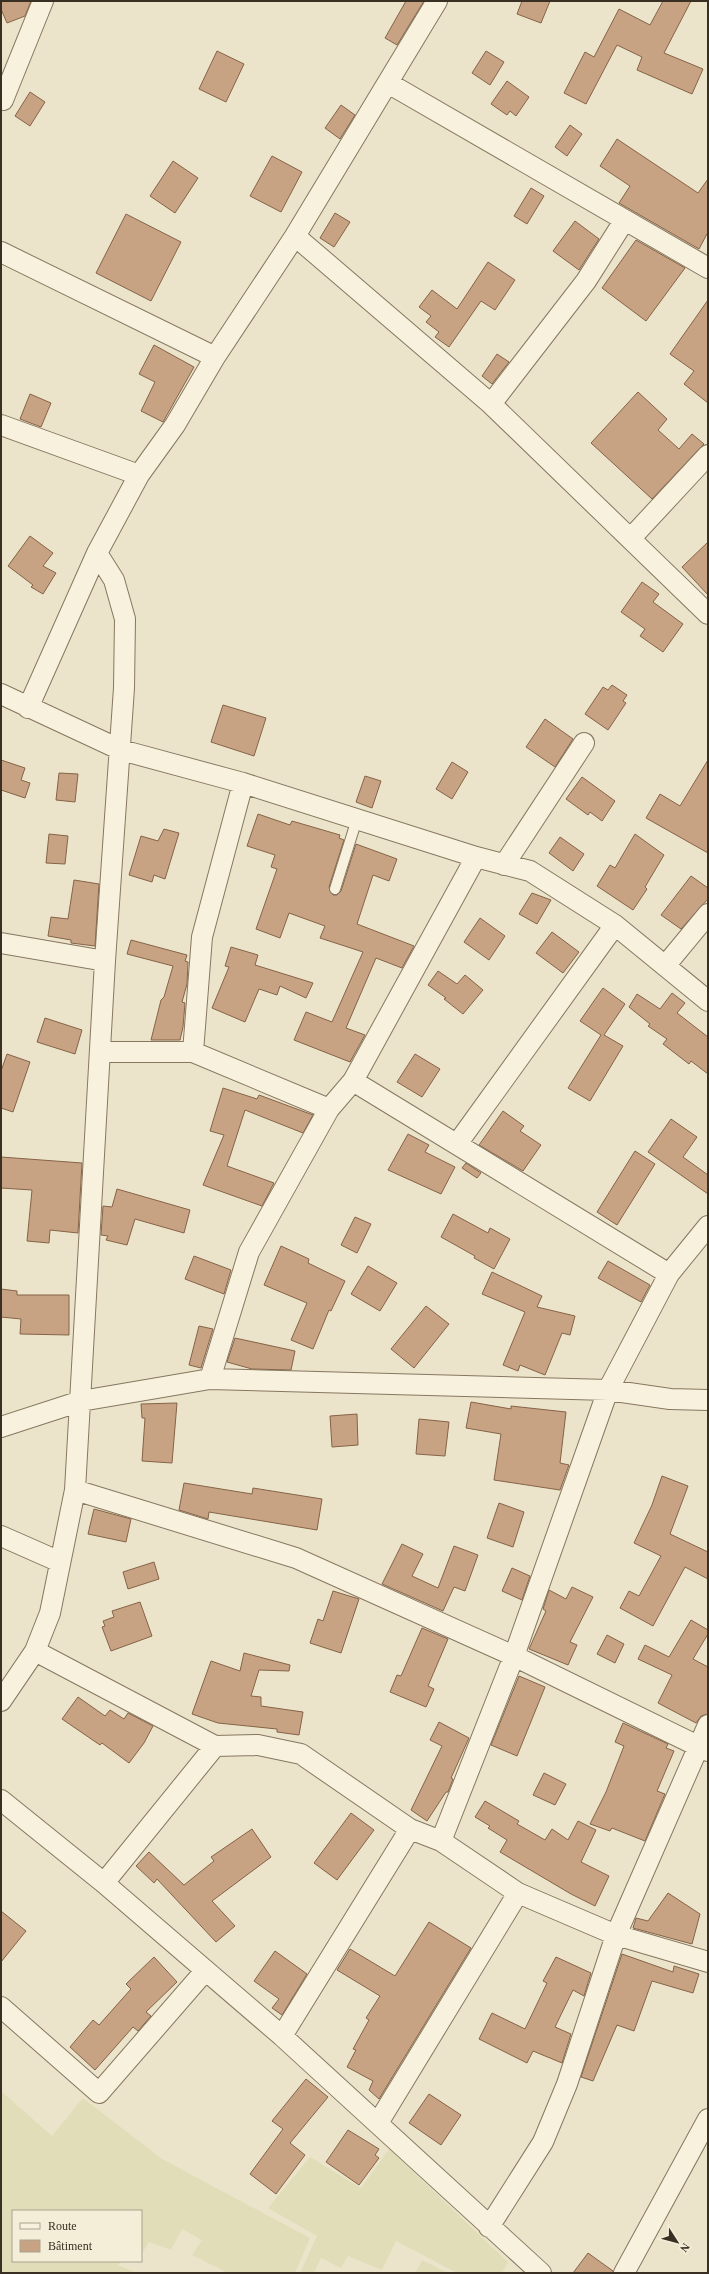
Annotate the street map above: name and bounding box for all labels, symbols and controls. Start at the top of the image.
legend [12,2210,142,2262]
text: Route [48,2219,77,2233]
north arrow [657,2222,697,2262]
text: Bâtiment [48,2239,93,2253]
text: N [678,2241,692,2255]

